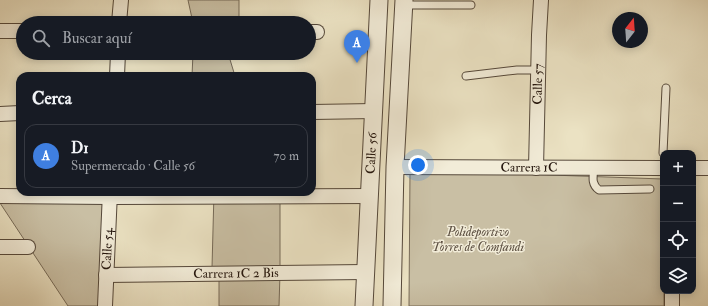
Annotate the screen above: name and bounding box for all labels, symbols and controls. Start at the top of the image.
north arrow [612,12,648,48]
search box [16,16,316,60]
icon: search [30,27,52,49]
text: Buscar aquí [62,29,131,48]
pin: A [344,30,370,63]
street label: Calle 57 [529,63,546,105]
text: Cerca [32,88,72,109]
street label: Calle 56 [362,130,381,175]
text: D1 [71,139,89,158]
text: A [42,148,50,164]
text: 70 m [274,148,299,164]
map controls [660,150,696,294]
button: + [660,150,696,186]
your location [408,155,428,175]
text: Supermercado · Calle 56 [71,158,195,174]
street label: Carrera 1C [500,159,558,176]
button: − [660,186,696,222]
button: locate [660,222,696,258]
park label: Polideportivo Torres de Comfandi [432,224,524,255]
street label: Calle 54 [99,227,116,270]
button: layers [660,258,696,294]
street label: Carrera 1C 2 Bis [193,265,279,282]

